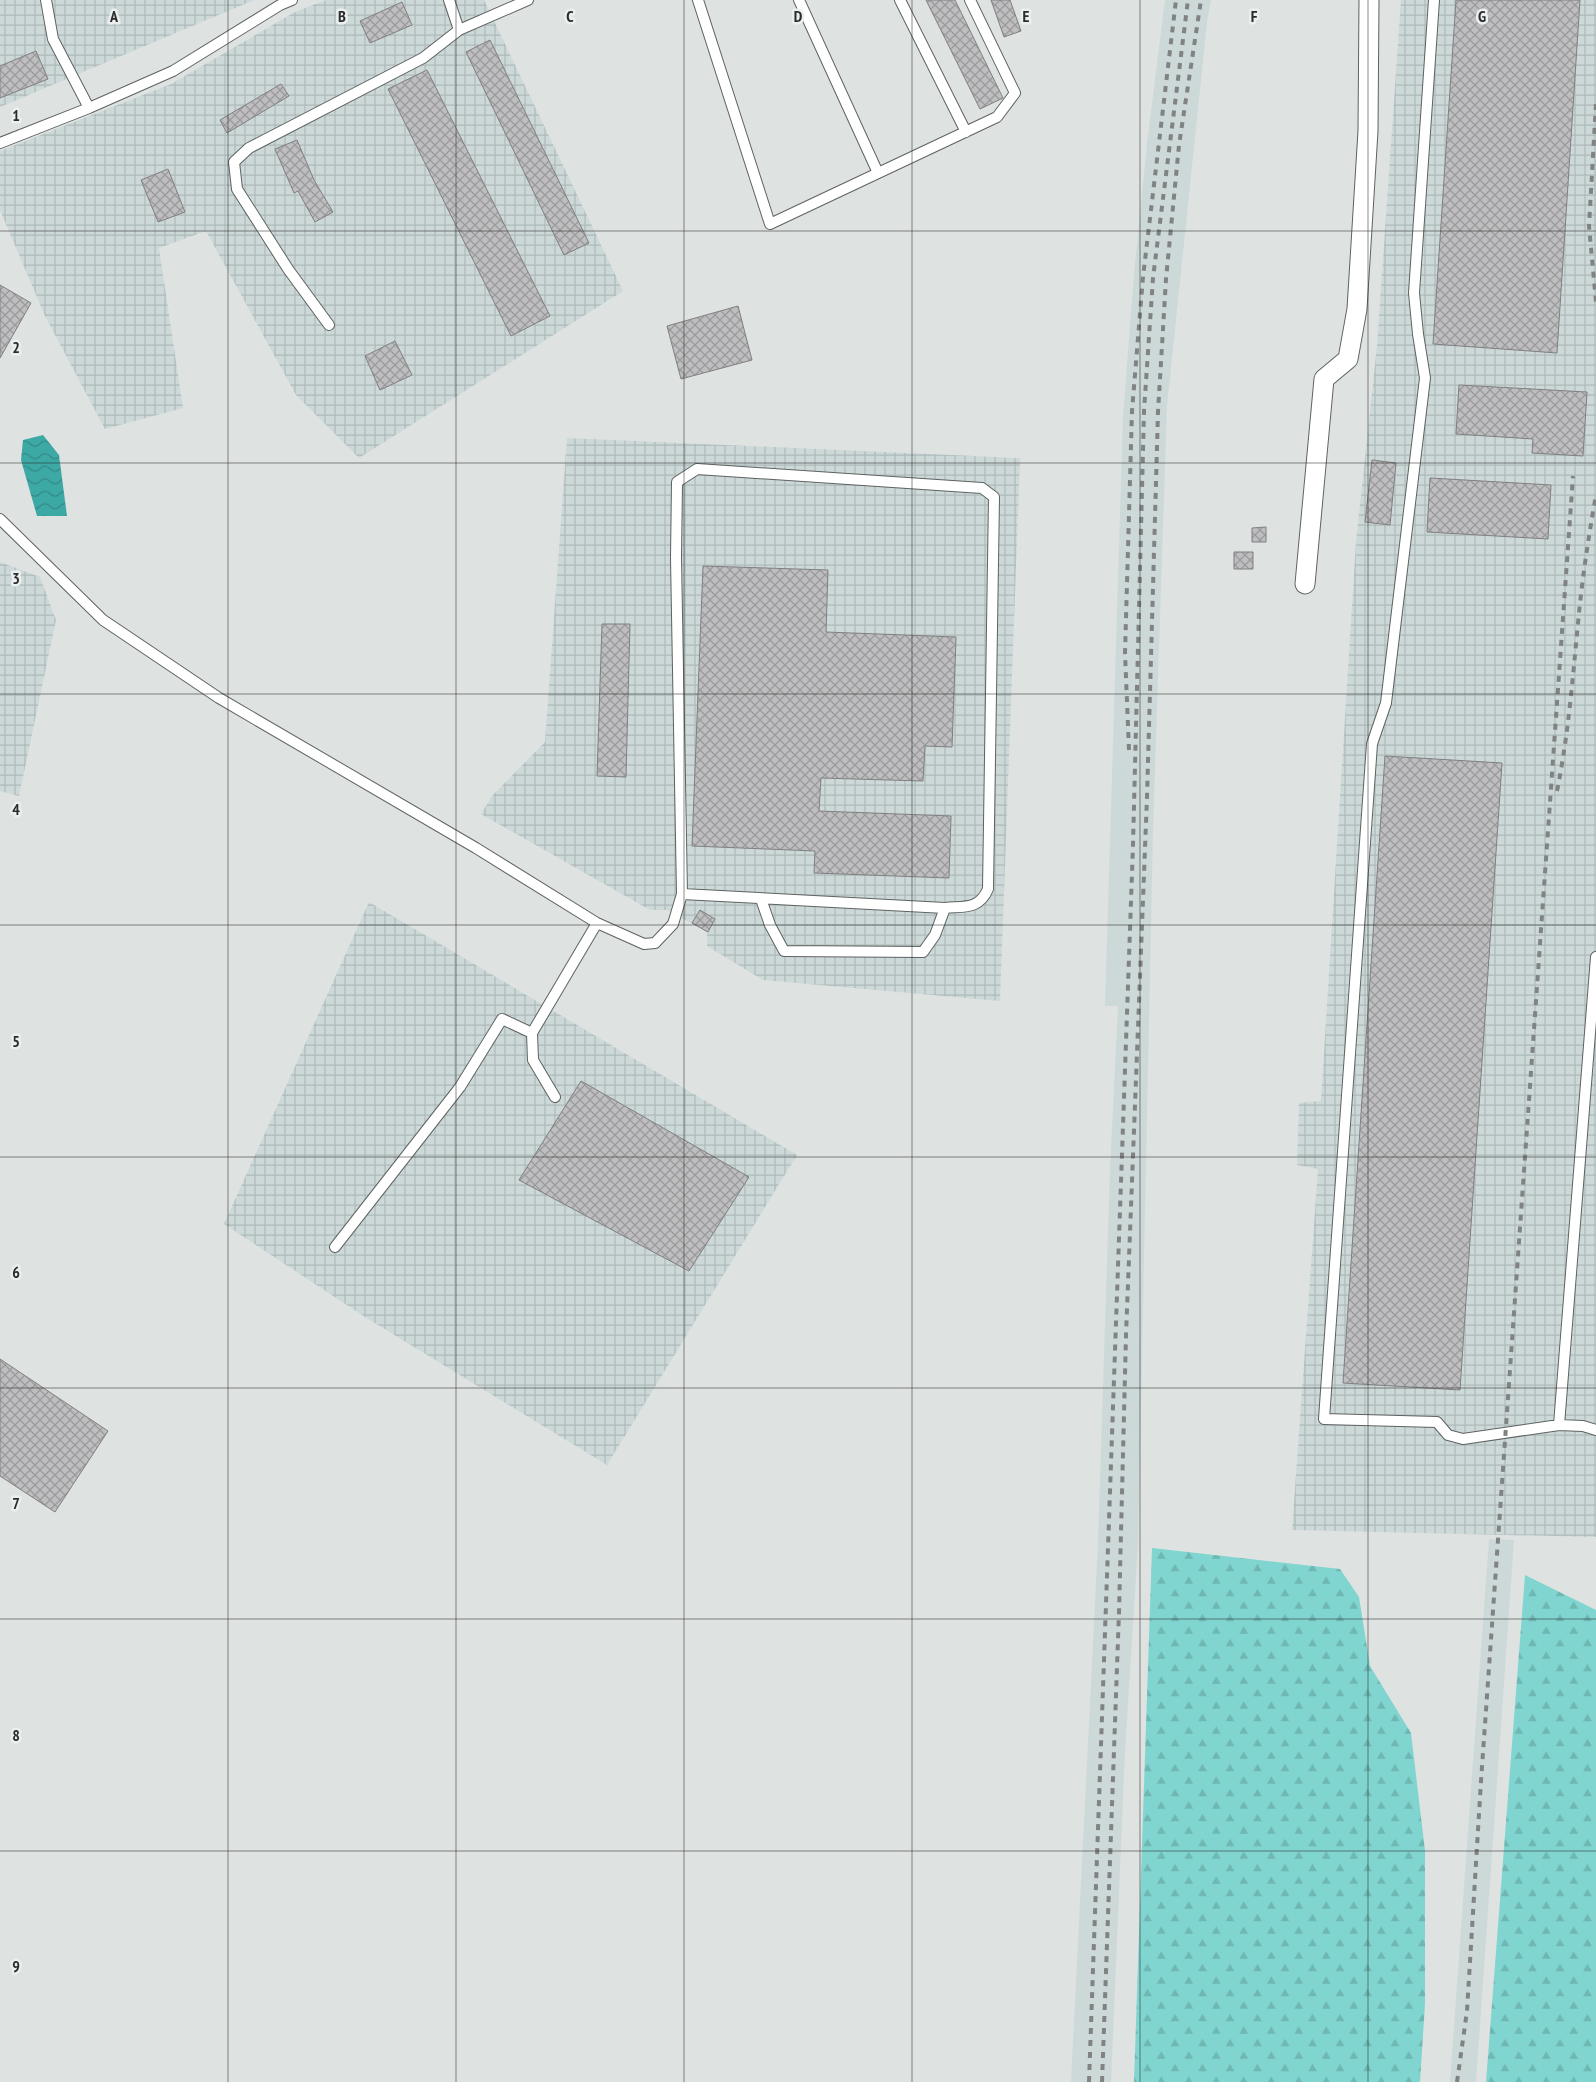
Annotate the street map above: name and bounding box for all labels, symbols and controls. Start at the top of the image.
text: A [109,6,119,26]
text: B [338,6,346,26]
text: C [566,6,574,26]
text: D [794,6,803,26]
text: E [1023,6,1030,26]
text: F [1251,6,1258,26]
text: G [1478,6,1486,26]
text: 1 [12,105,20,125]
text: 2 [12,337,20,357]
text: 3 [12,568,20,588]
text: 4 [12,799,20,819]
text: 5 [12,1031,20,1051]
text: 6 [12,1262,20,1282]
text: 7 [12,1493,20,1513]
text: 8 [12,1725,20,1745]
text: 9 [12,1956,20,1976]

